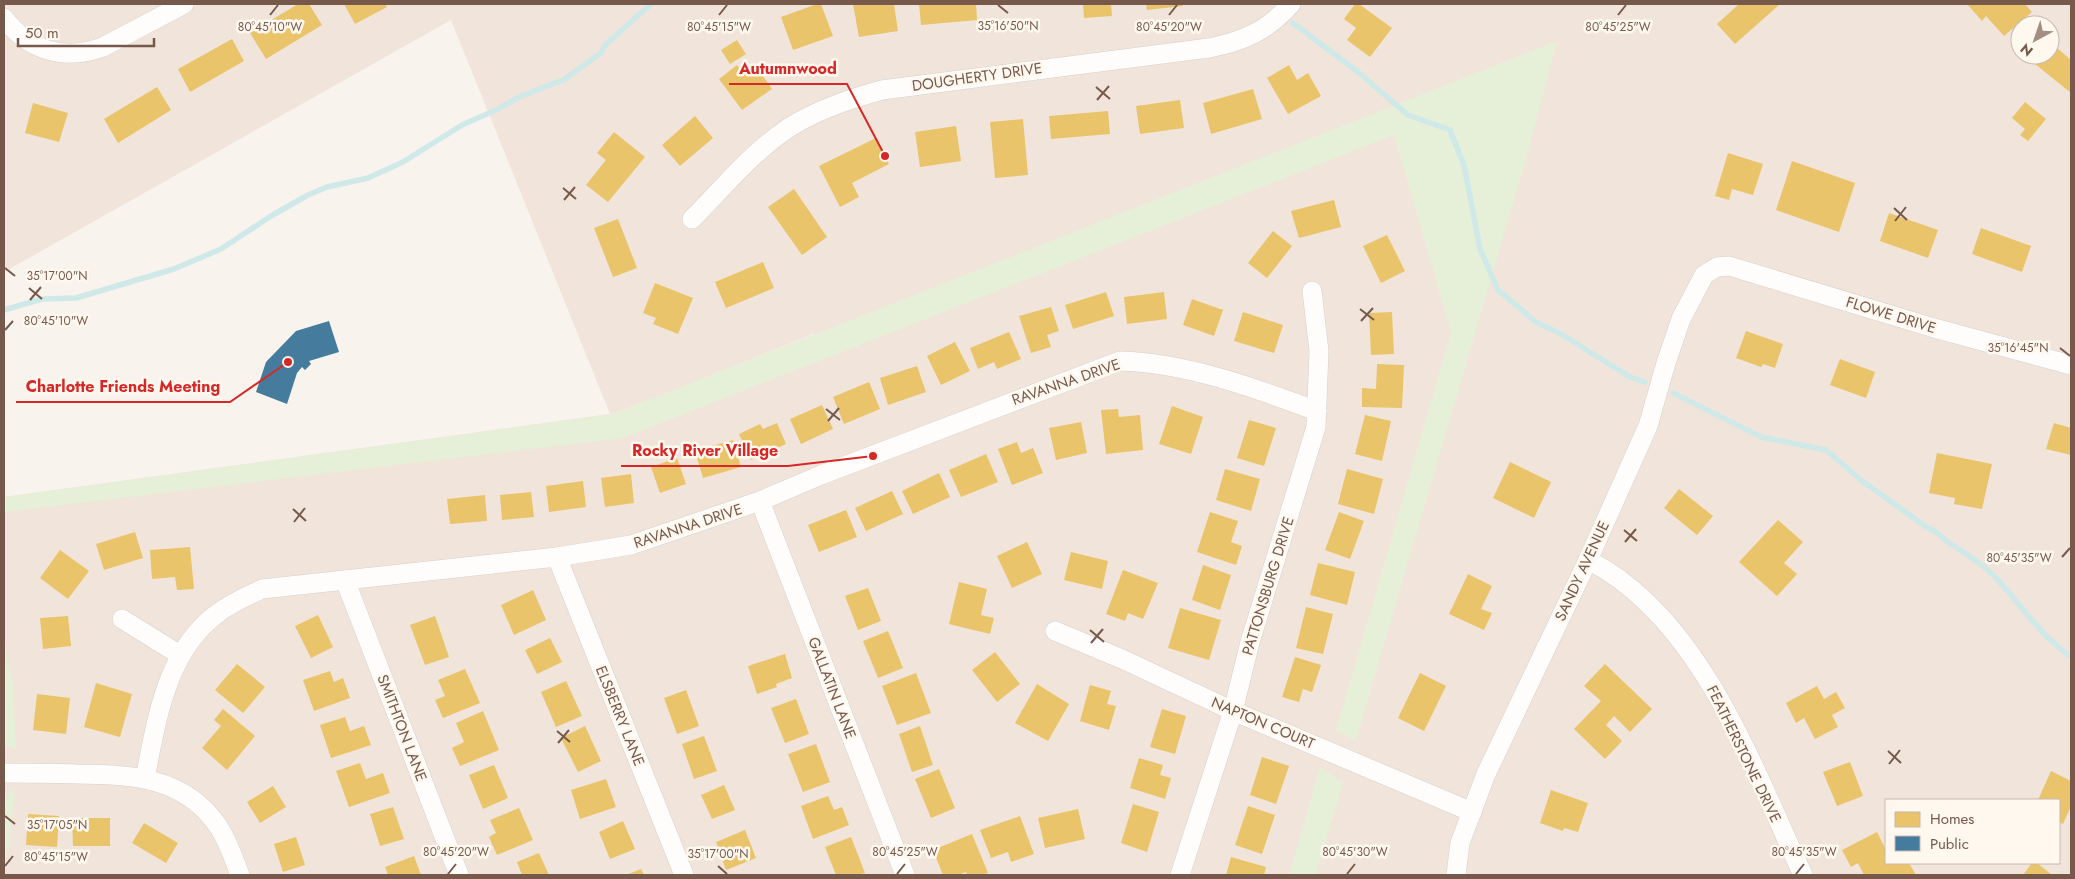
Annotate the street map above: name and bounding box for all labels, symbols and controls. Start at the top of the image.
scale bar [18,15,154,47]
north arrow [2010,15,2060,65]
text: 35°16'50"N [977,17,1039,35]
text: 80°45'10"W [238,18,302,36]
text: 80°45'15"W [687,18,751,36]
text: 80°45'20"W [1136,18,1202,36]
text: 80°45'25"W [1585,18,1651,36]
text: 50 m [25,22,59,44]
text: N [2016,39,2037,61]
callout: Autumnwood [729,53,847,84]
text: Autumnwood [738,57,837,80]
street label: DOUGHERTY DRIVE [910,57,1044,97]
text: 35°17'00"N [26,267,88,285]
street label: FLOWE DRIVE [1843,291,1939,339]
text: 80°45'10"W [24,312,88,330]
text: 35°16'45"N [1987,339,2049,357]
street label: RAVANNA DRIVE [1009,353,1123,411]
callout: Charlotte Friends Meeting [16,371,230,402]
text: Charlotte Friends Meeting [26,375,220,398]
callout: Rocky River Village [621,435,788,466]
text: Rocky River Village [632,439,778,462]
street label: RAVANNA DRIVE [631,498,745,554]
street label: PATTONSBURG DRIVE [1236,514,1300,658]
street label: SANDY AVENUE [1549,517,1615,625]
text: 80°45'35"W [1986,549,2052,567]
street label: GALLATIN LANE [802,634,862,742]
street label: ELSBERRY LANE [590,662,650,770]
street label: SMITHTON LANE [371,671,433,785]
street label: FEATHERSTONE DRIVE [1701,682,1787,826]
street label: NAPTON COURT [1208,691,1318,755]
legend [1885,799,2060,864]
text: Homes [1930,808,1974,830]
text: 35°17'05"N [27,816,87,834]
text: Public [1930,833,1969,855]
text: 80°45'20"W [423,843,489,861]
text: 80°45'25"W [872,843,938,861]
text: 80°45'30"W [1322,843,1388,861]
text: 80°45'35"W [1771,843,1837,861]
text: 35°17'00"N [687,845,749,863]
text: 80°45'15"W [24,848,88,866]

